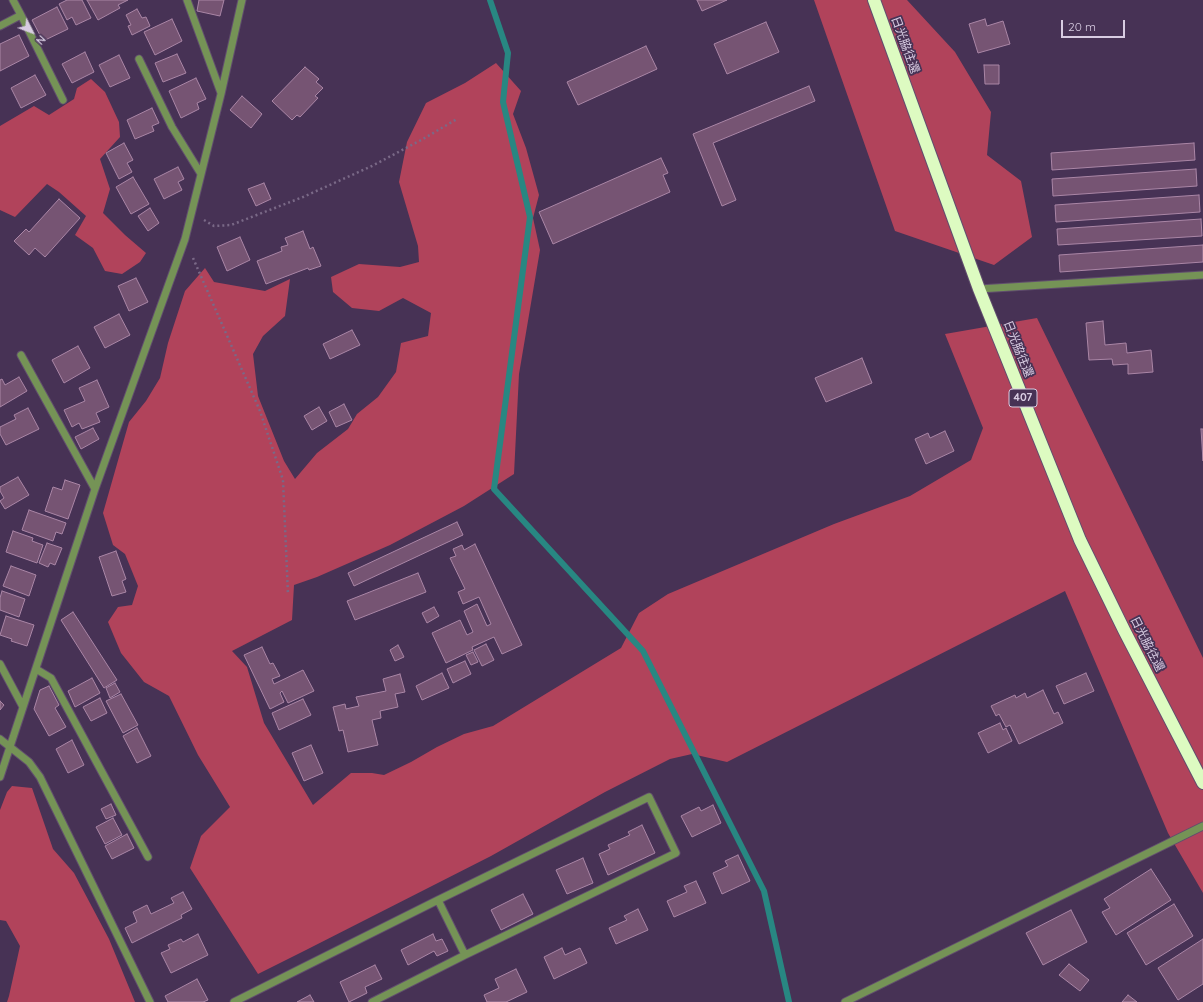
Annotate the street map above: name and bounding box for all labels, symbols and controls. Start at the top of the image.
north arrow [12,12,52,52]
scale bar [1063,12,1127,38]
street label: 日光脇往還 [888,14,922,76]
text: 20 m [1068,19,1096,34]
text: N [33,32,49,48]
street label: 日光脇往還 [1000,318,1036,380]
road number: 407 [1009,389,1037,407]
street label: 日光脇往還 [1127,614,1167,674]

